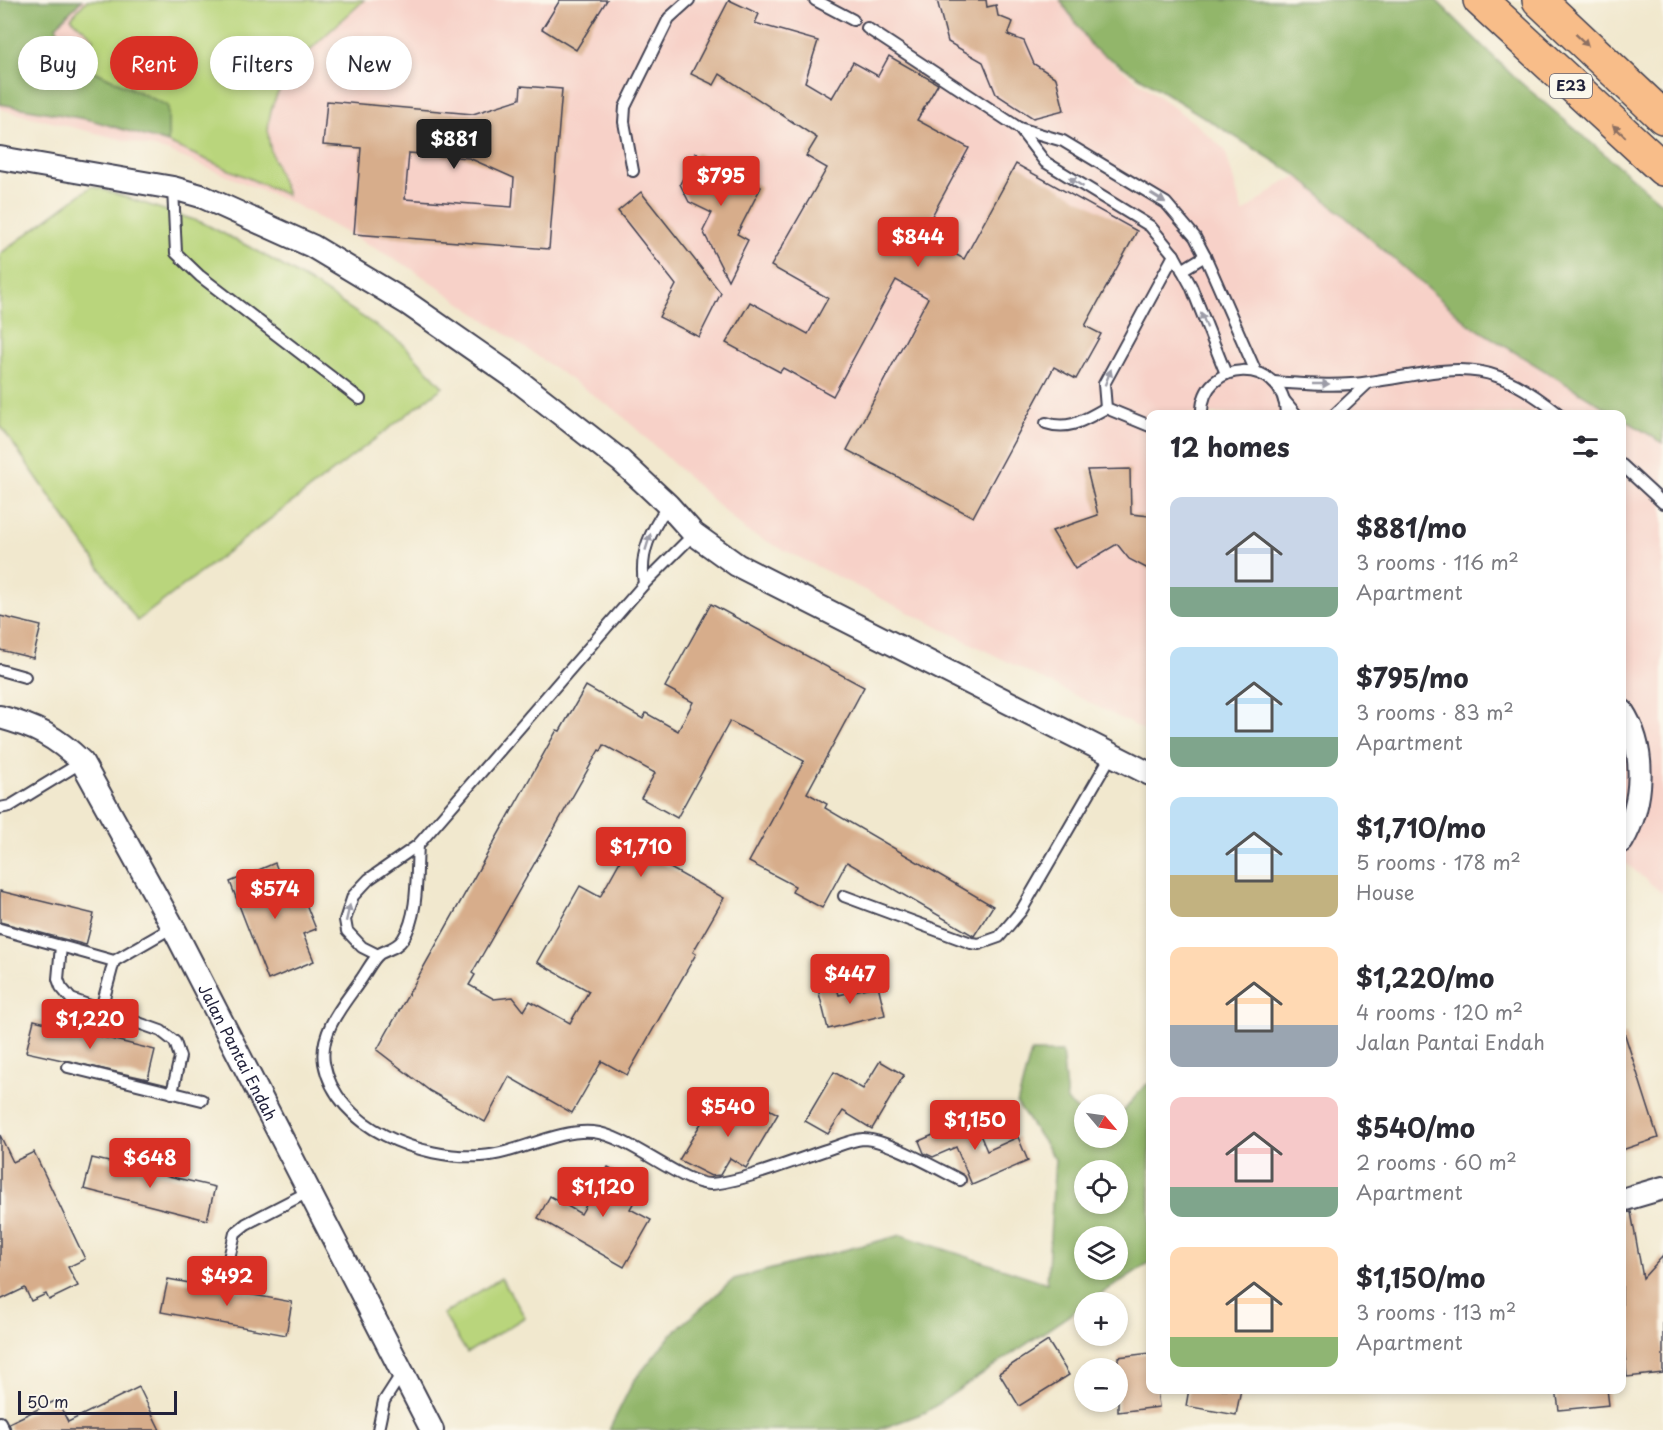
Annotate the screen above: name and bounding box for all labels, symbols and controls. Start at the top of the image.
one-way arrow [1574,33,1589,47]
chip: Buy [18,36,98,90]
chip: Rent [110,36,198,90]
chip: Filters [210,36,314,90]
chip: New [326,36,412,90]
road number: E23 [1550,74,1592,98]
pin: $881 [418,119,490,170]
text: $881 [430,123,478,153]
one-way arrow [1611,124,1626,138]
pin: $795 [685,156,757,207]
text: $795 [697,160,745,190]
one-way arrow [1068,177,1084,188]
one-way arrow [1150,192,1166,203]
pin: $844 [882,217,954,268]
text: $844 [892,221,944,251]
one-way arrow [1199,311,1208,329]
one-way arrow [1103,368,1113,386]
one-way arrow [1311,379,1330,389]
text: 12 homes [1170,427,1290,466]
icon: filters [1569,430,1602,463]
text: $881/mo [1356,508,1467,547]
icon: home [1218,521,1290,593]
one-way arrow [644,533,653,551]
text: 3 rooms · 116 m² [1356,547,1519,577]
text: Apartment [1356,577,1463,607]
text: $795/mo [1356,658,1469,697]
icon: home [1218,671,1290,743]
text: 3 rooms · 83 m² [1356,697,1514,727]
text: Apartment [1356,727,1463,757]
text: $1,710/mo [1356,808,1486,847]
icon: home [1218,821,1290,893]
pin: $1,710 [592,827,690,878]
text: $1,710 [610,831,672,861]
text: 5 rooms · 178 m² [1356,847,1521,877]
pin: $574 [239,869,311,920]
text: $574 [250,873,300,903]
text: House [1356,877,1415,907]
one-way arrow [343,904,353,922]
pin: $447 [814,954,886,1005]
text: $447 [824,958,876,988]
text: $1,220/mo [1356,958,1494,997]
icon: home [1218,971,1290,1043]
street label: Jalan Pantai Endah [193,979,284,1124]
text: 4 rooms · 120 m² [1356,997,1523,1027]
pin: $1,220 [41,999,139,1050]
text: $1,220 [56,1003,124,1033]
text: Jalan Pantai Endah [1356,1027,1545,1057]
pin: $540 [692,1087,764,1138]
text: $540 [701,1091,755,1121]
north arrow [1074,1094,1128,1148]
map controls [1074,1094,1128,1412]
pin: $1,150 [926,1100,1024,1151]
text: $1,150 [944,1104,1006,1134]
text: $540/mo [1356,1108,1475,1147]
icon: home [1218,1121,1290,1193]
pin: $648 [114,1138,186,1189]
text: $648 [123,1142,177,1172]
text: 2 rooms · 60 m² [1356,1147,1517,1177]
button: locate [1074,1160,1128,1214]
pin: $1,120 [554,1167,652,1218]
text: $1,120 [571,1171,635,1201]
text: Apartment [1356,1177,1463,1207]
button: layers [1074,1226,1128,1280]
pin: $492 [191,1256,263,1307]
text: $1,150/mo [1356,1258,1485,1297]
text: $492 [201,1260,253,1290]
icon: home [1218,1271,1290,1343]
button: + [1074,1292,1128,1346]
text: 3 rooms · 113 m² [1356,1297,1516,1327]
text: Apartment [1356,1327,1463,1357]
button: − [1074,1358,1128,1412]
scale bar [18,1388,177,1416]
text: 50 m [27,1389,68,1413]

